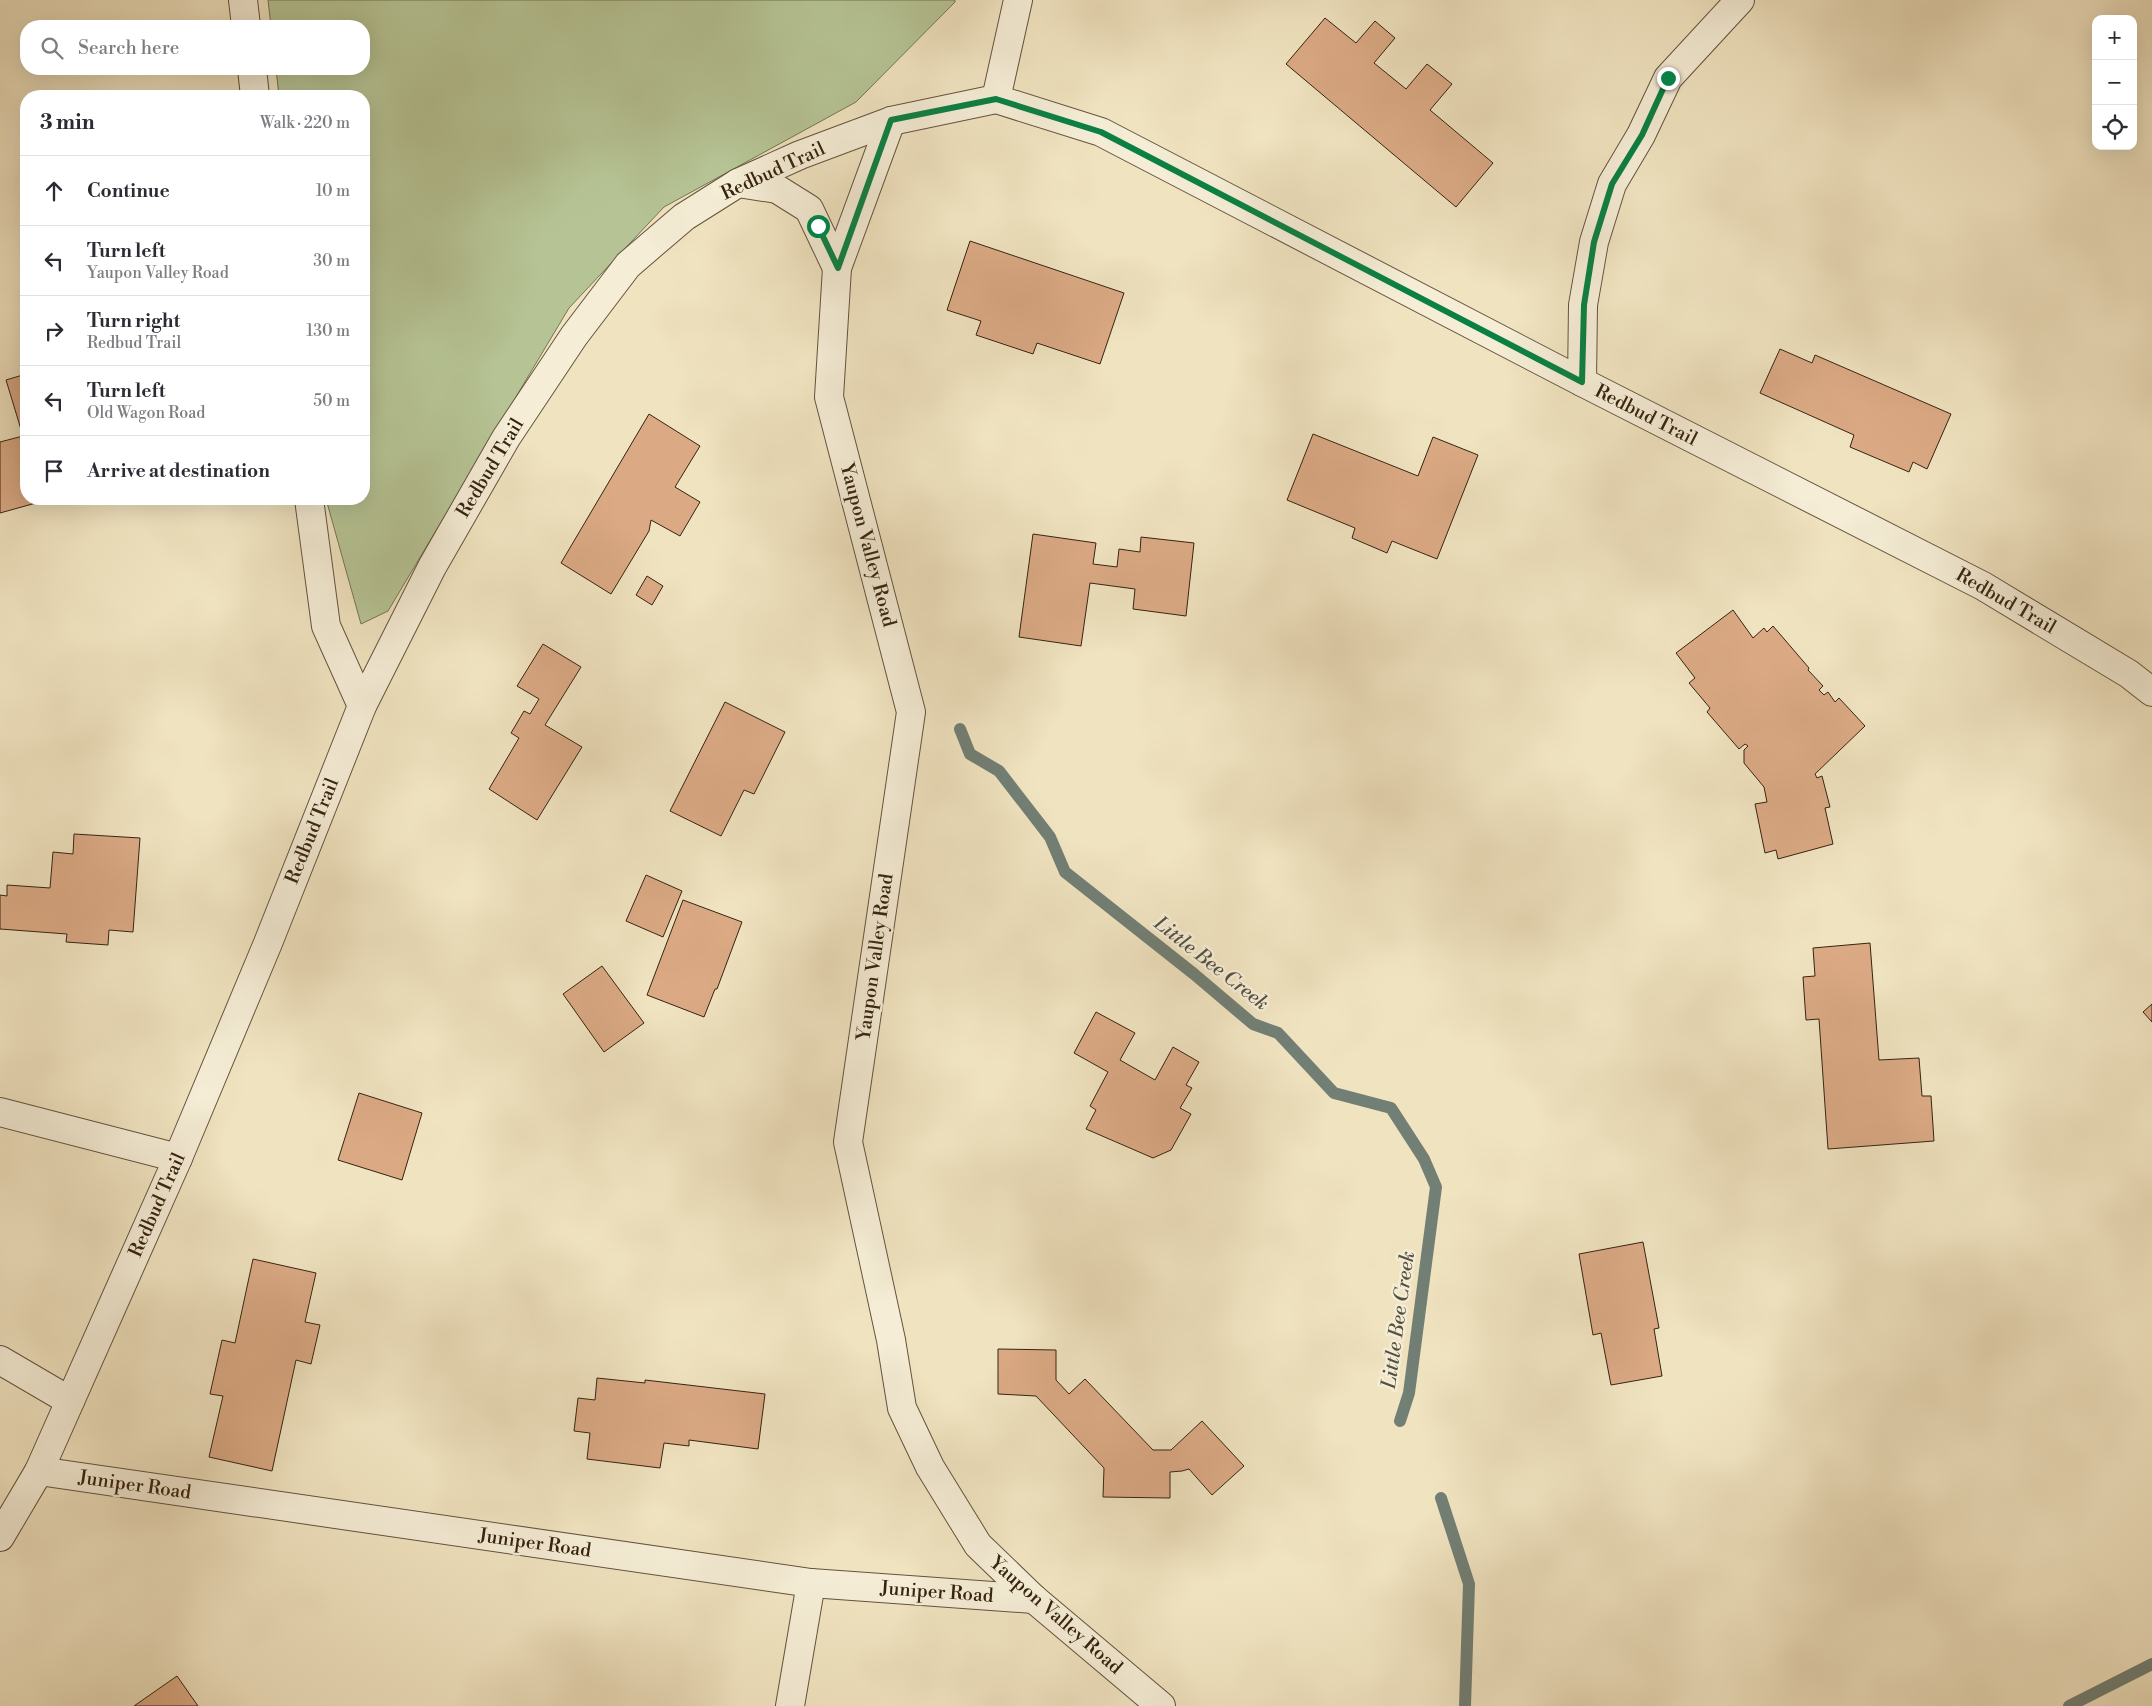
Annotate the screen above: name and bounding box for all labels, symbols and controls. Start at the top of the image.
map controls [2092,15,2137,150]
button: + [2092,15,2137,60]
search box [20,20,370,75]
icon: search [38,34,66,62]
text: Search here [78,36,179,60]
button: − [2092,60,2137,105]
route end [1657,67,1680,90]
button: locate [2092,105,2137,150]
text: 3 min [40,110,95,136]
text: Walk · 220 m [260,113,350,133]
street label: Redbud Trail [717,136,829,206]
icon: ahead [40,177,68,205]
text: Continue [87,179,170,203]
text: 10 m [316,181,350,201]
route start [807,215,830,238]
text: Turn left [87,239,166,263]
icon: left [40,247,68,275]
text: 30 m [313,251,350,271]
text: Yaupon Valley Road [87,263,229,283]
text: Turn right [87,309,180,333]
icon: right [40,317,68,345]
text: 130 m [306,321,350,341]
text: Redbud Trail [87,333,181,353]
text: Turn left [87,379,166,403]
street label: Redbud Trail [1591,379,1702,451]
icon: left [40,387,68,415]
text: 50 m [313,391,350,411]
text: Old Wagon Road [87,403,205,423]
street label: Redbud Trail [451,414,529,522]
icon: arrive [40,457,68,485]
text: Arrive at destination [87,459,270,483]
street label: Yaupon Valley Road [834,460,901,630]
street label: Redbud Trail [1952,563,2061,640]
street label: Redbud Trail [280,774,344,887]
street label: Yaupon Valley Road [851,872,899,1043]
water label: Little Bee Creek [1148,911,1273,1016]
street label: Redbud Trail [123,1149,191,1261]
water label: Little Bee Creek [1377,1250,1421,1391]
street label: Juniper Road [76,1465,193,1505]
street label: Juniper Road [476,1523,593,1563]
street label: Yaupon Valley Road [984,1550,1128,1679]
street label: Juniper Road [879,1576,995,1608]

